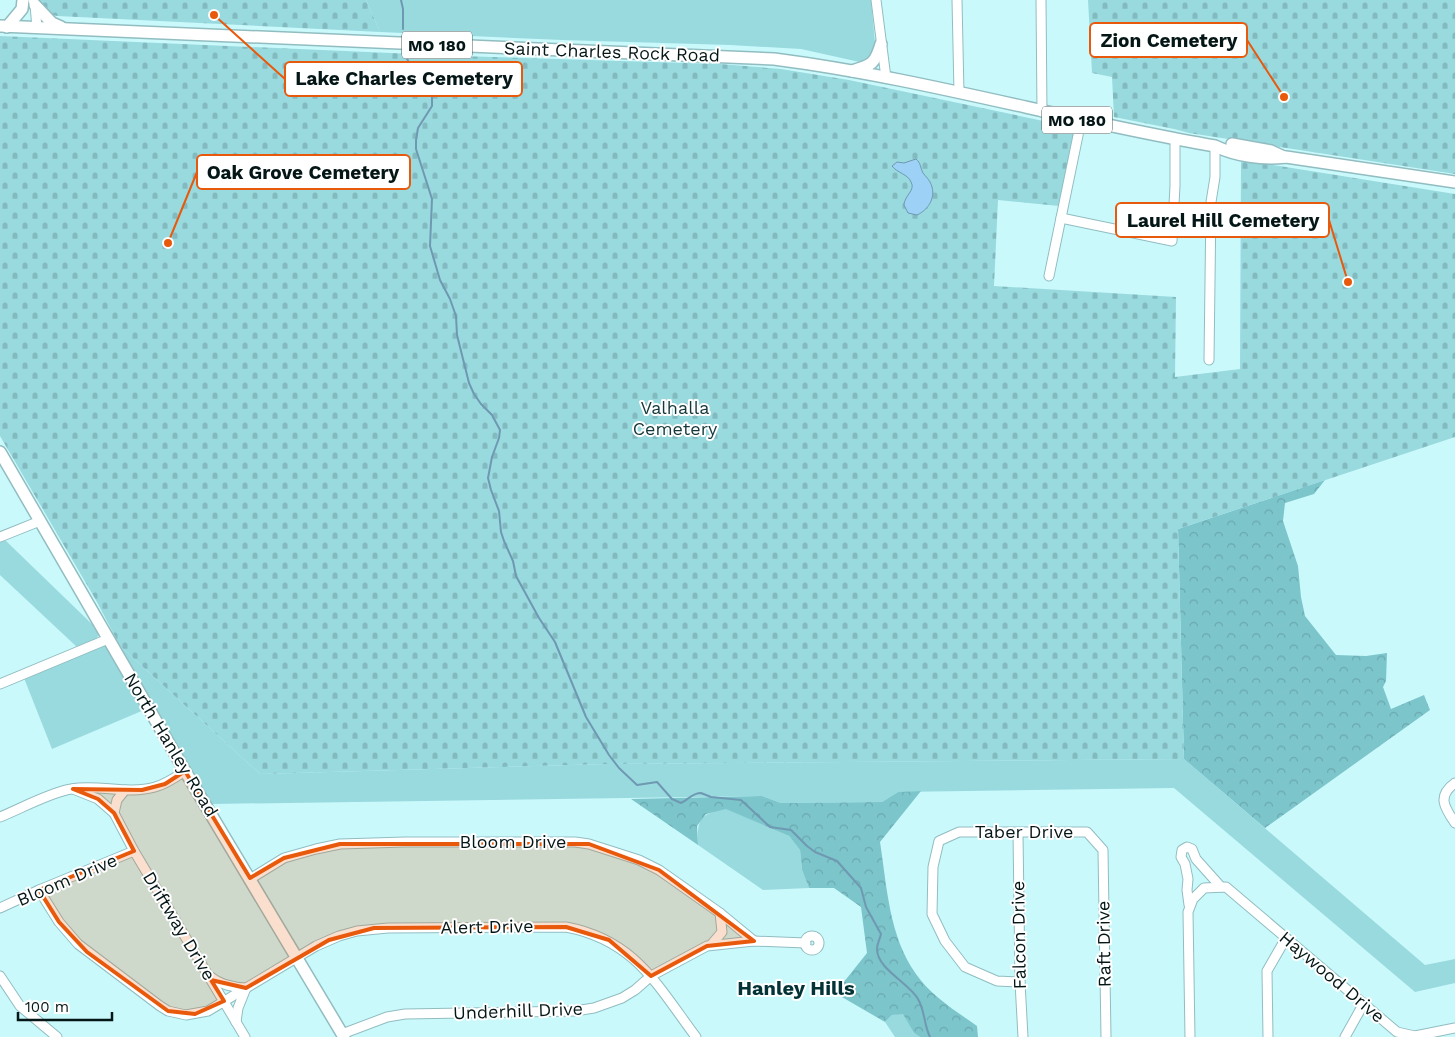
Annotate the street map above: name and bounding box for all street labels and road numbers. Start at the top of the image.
road number: MO 180 [402,32,472,58]
street label: Saint Charles Rock Road [504,37,720,66]
road number: MO 180 [1042,106,1112,134]
street label: North Hanley Road [120,669,223,821]
street label: Taber Drive [975,821,1073,842]
street label: Bloom Drive [460,831,566,852]
street label: Bloom Drive [13,849,120,910]
street label: Driftway Drive [139,868,220,984]
street label: Falcon Drive [1007,880,1030,990]
street label: Raft Drive [1092,900,1115,988]
street label: Alert Drive [440,915,534,938]
street label: Haywood Drive [1276,927,1389,1027]
street label: Underhill Drive [453,998,583,1023]

